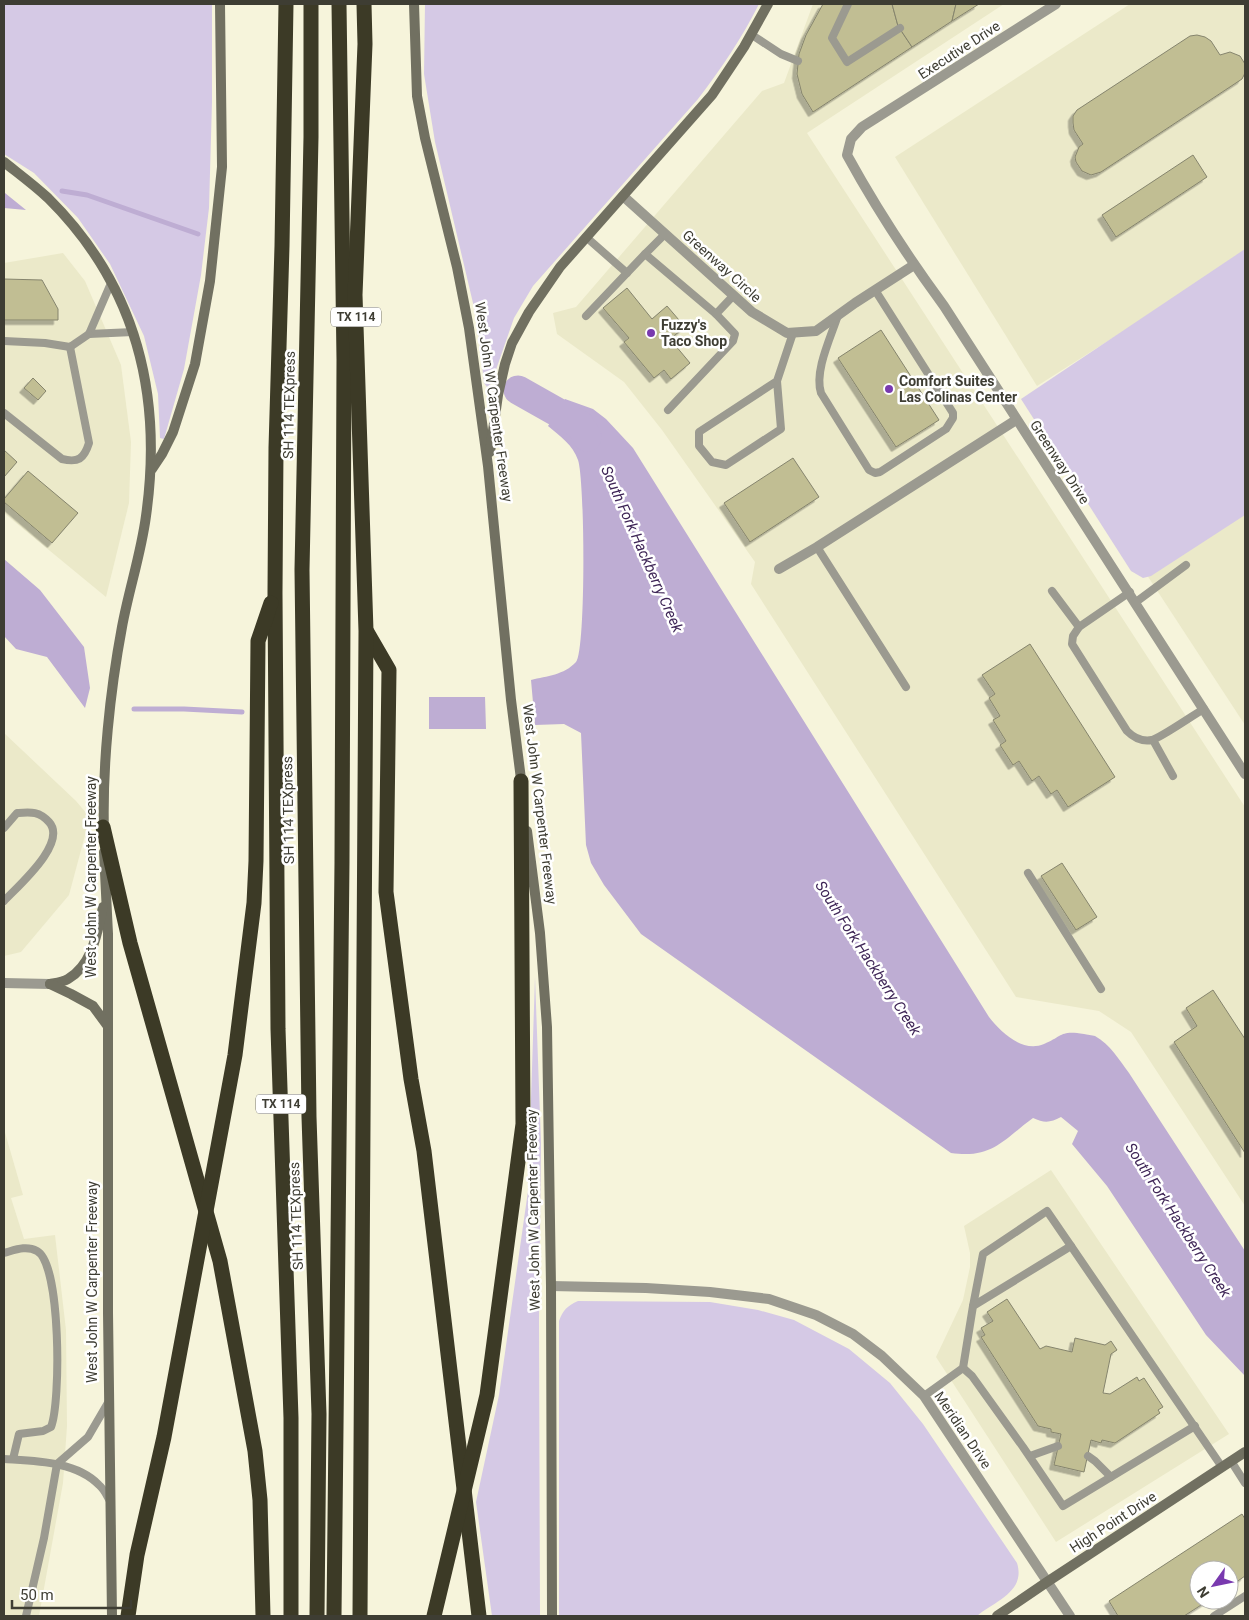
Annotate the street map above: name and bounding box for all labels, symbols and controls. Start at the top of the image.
street label: Executive Drive [915,18,1003,82]
street label: Greenway Circle [679,227,765,305]
street label: West John W Carpenter Freeway [472,301,516,503]
road number: TX 114 [331,308,381,326]
place label: Fuzzy's Taco Shop [661,317,727,349]
marker: Fuzzy's Taco Shop [645,327,657,339]
street label: SH 114 TEXpress [280,351,298,459]
place label: Comfort Suites Las Colinas Center [899,373,1017,405]
marker: Comfort Suites Las Colinas Center [883,383,895,395]
street label: Greenway Drive [1027,417,1093,507]
water label: South Fork Hackberry Creek [597,463,687,636]
street label: West John W Carpenter Freeway [520,703,560,905]
street label: SH 114 TEXpress [279,756,297,864]
street label: West John W Carpenter Freeway [83,776,99,978]
water label: South Fork Hackberry Creek [811,877,925,1039]
road number: TX 114 [256,1094,306,1114]
street label: West John W Carpenter Freeway [523,1109,543,1311]
water label: South Fork Hackberry Creek [1121,1139,1235,1301]
street label: SH 114 TEXpress [286,1162,306,1270]
street label: West John W Carpenter Freeway [84,1181,100,1383]
street label: Meridian Drive [931,1388,995,1472]
street label: High Point Drive [1067,1488,1159,1556]
north arrow [1189,1560,1239,1610]
scale bar [12,1578,131,1610]
text: N [1194,1584,1213,1601]
text: 50 m [20,1586,54,1604]

